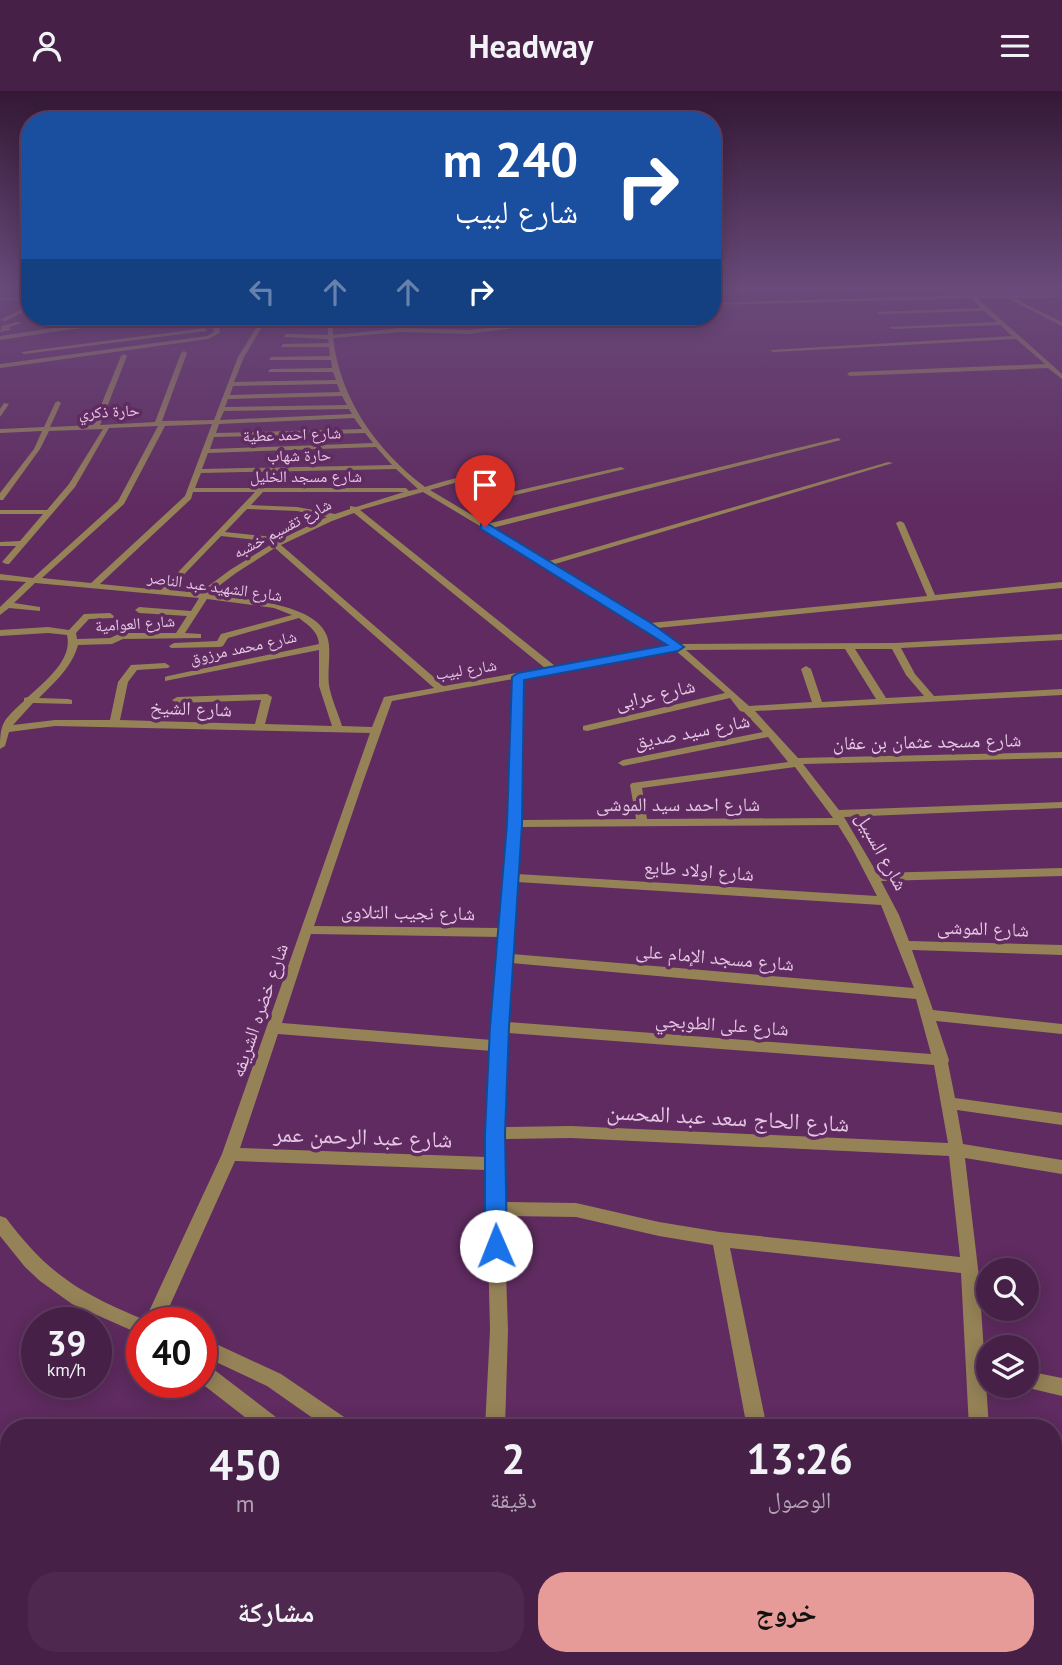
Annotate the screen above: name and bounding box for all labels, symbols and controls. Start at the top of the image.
text: Headway [469,25,593,67]
icon: person [28,27,66,65]
icon: menu [996,27,1034,65]
text: 240 m [443,127,578,191]
icon: right [602,140,693,231]
text: شارع لبيب [455,190,578,232]
icon: left [243,273,281,311]
icon: ahead [316,273,354,311]
icon: ahead [389,273,427,311]
icon: right [462,273,500,311]
street label: حارة ذكري [78,399,140,426]
street label: شارع احمد عطية [243,422,341,447]
street label: حارة شهاب [267,444,331,466]
pin [455,455,515,527]
street label: شارع مسجد الخليل [250,466,362,487]
icon: arrive [466,466,504,504]
street label: شارع تقسيم خشبه [230,494,335,563]
street label: شارع الشهيد عبد الناصر [145,567,284,606]
street label: شارع العوامية [94,610,176,637]
street label: شارع محمد مرزوق [188,626,299,669]
street label: شارع لبيب [434,654,498,685]
street label: شارع عرابى [613,673,697,715]
street label: شارع الشيخ [150,695,232,722]
street label: شارع سيد صديق [632,708,752,754]
street label: شارع مسجد عثمان بن عفان [832,727,1022,755]
street label: شارع احمد سيد الموشى [596,792,760,816]
street label: شارع السبيل [851,808,913,894]
street label: شارع اولاد طايع [643,854,755,887]
street label: شارع نجيب التلاوى [341,899,475,925]
street label: شارع الموشى [937,914,1029,942]
street label: شارع مسجد الإمام على [635,938,795,978]
street label: شارع خضره الشريفه [225,940,293,1080]
street label: شارع على الطوبجي [654,1007,790,1044]
street label: شارع الحاج سعد عبد المحسن [606,1096,850,1139]
street label: شارع عبد الرحمن عمر [272,1118,453,1155]
position arrow [459,1209,533,1283]
map controls [976,1258,1039,1398]
button: search [976,1258,1039,1321]
speed limit sign: 40 [126,1307,217,1398]
text: 39 [47,1320,86,1366]
button: layers [976,1335,1039,1398]
text: km/h [47,1358,86,1381]
text: 2 [502,1431,525,1486]
text: 13:26 [746,1431,853,1486]
text: 450 [209,1437,281,1492]
text: دقيقة [490,1485,537,1514]
text: الوصول [768,1485,831,1514]
text: m [236,1489,254,1518]
button: مشاركة [28,1572,524,1652]
button: خروج [538,1572,1034,1652]

